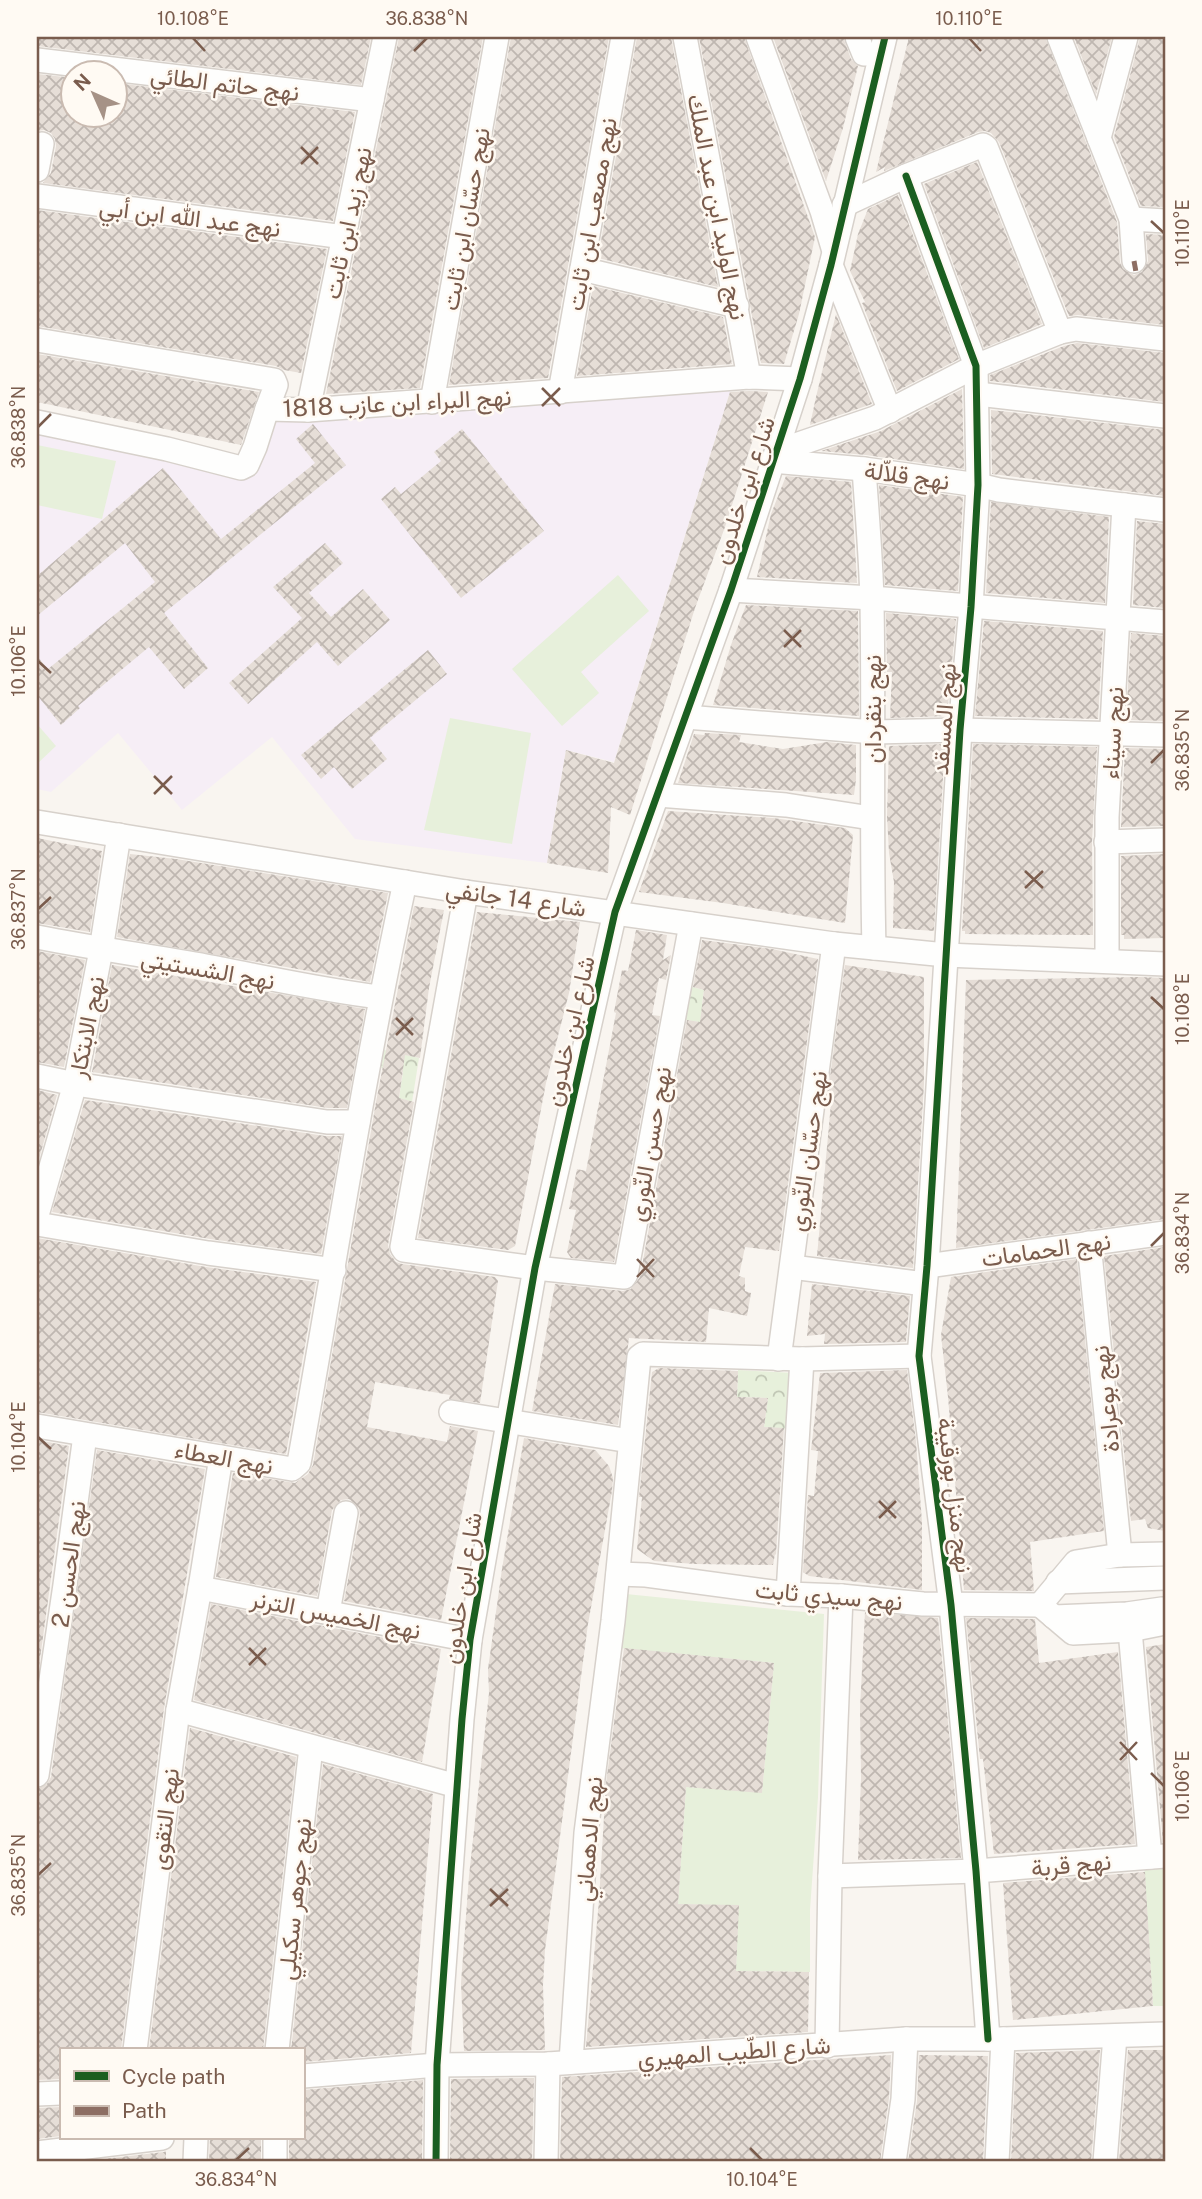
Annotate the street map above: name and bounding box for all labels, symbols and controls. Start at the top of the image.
text: 10.108°E [157,8,229,29]
text: 36.838°N [386,8,468,29]
text: 10.110°E [935,8,1003,29]
north arrow [60,60,130,130]
street label: نهج حاتم الطائي [148,60,301,112]
text: N [69,69,95,95]
street label: نهج الوليد ابن عبد الملك [678,92,754,323]
street label: نهج مصعب ابن ثابت [560,115,626,314]
street label: نهج حسّان ابن ثابت [435,125,499,313]
street label: نهج زيد ابن ثابت [317,144,381,302]
street label: نهج عبد الله ابن أبي [97,192,282,248]
text: 10.110°E [1172,199,1193,267]
street label: نهج البراء ابن عازب 1818 [282,382,512,426]
text: 36.838°N [8,386,29,468]
street label: شارع ابن خلدون [706,413,783,568]
street label: نهج قلاّلة [862,455,951,499]
text: 10.106°E [8,625,29,697]
street label: نهج بنقردان [858,655,890,763]
street label: نهج المسقد [925,662,965,776]
street label: نهج سيناء [1096,686,1132,780]
text: 36.835°N [1172,709,1193,791]
text: 36.837°N [8,868,29,950]
street label: شارع 14 جانفي [443,874,588,928]
street label: نهج الشستيتي [138,943,277,1000]
street label: شارع ابن خلدون [538,953,603,1109]
text: 10.108°E [1172,973,1193,1045]
street label: نهج الابتكار [62,974,114,1082]
street label: نهج حسن النّوري [622,1064,682,1225]
street label: نهج حسّان النّوري [782,1069,838,1234]
text: 36.834°N [1172,1192,1193,1274]
street label: نهج الحمامات [980,1226,1113,1276]
street label: نهج بوعرادة [1085,1344,1129,1454]
text: 10.104°E [8,1401,29,1473]
street label: نهج منزل بورقيبة [929,1416,979,1575]
street label: نهج العطاء [172,1435,275,1483]
street label: نهج الحسن 2 [45,1499,95,1630]
street label: شارع ابن خلدون [435,1510,490,1666]
street label: نهج سيدي ثابت [754,1575,904,1621]
street label: نهج الخميس الترنر [247,1584,423,1648]
text: 10.106°E [1172,1750,1193,1822]
street label: نهج التقوى [144,1766,188,1872]
street label: نهج الدهماني [569,1775,613,1903]
street label: نهج جوهر سكيلي [272,1817,322,1982]
text: 36.835°N [8,1834,29,1916]
street label: نهج قربة [1030,1847,1113,1885]
street label: شارع الطّيب المهيري [636,2030,832,2078]
legend [60,2048,304,2140]
text: Cycle path [122,2064,225,2089]
text: Path [122,2098,167,2123]
text: 36.834°N [195,2169,277,2190]
text: 10.104°E [726,2169,798,2190]

